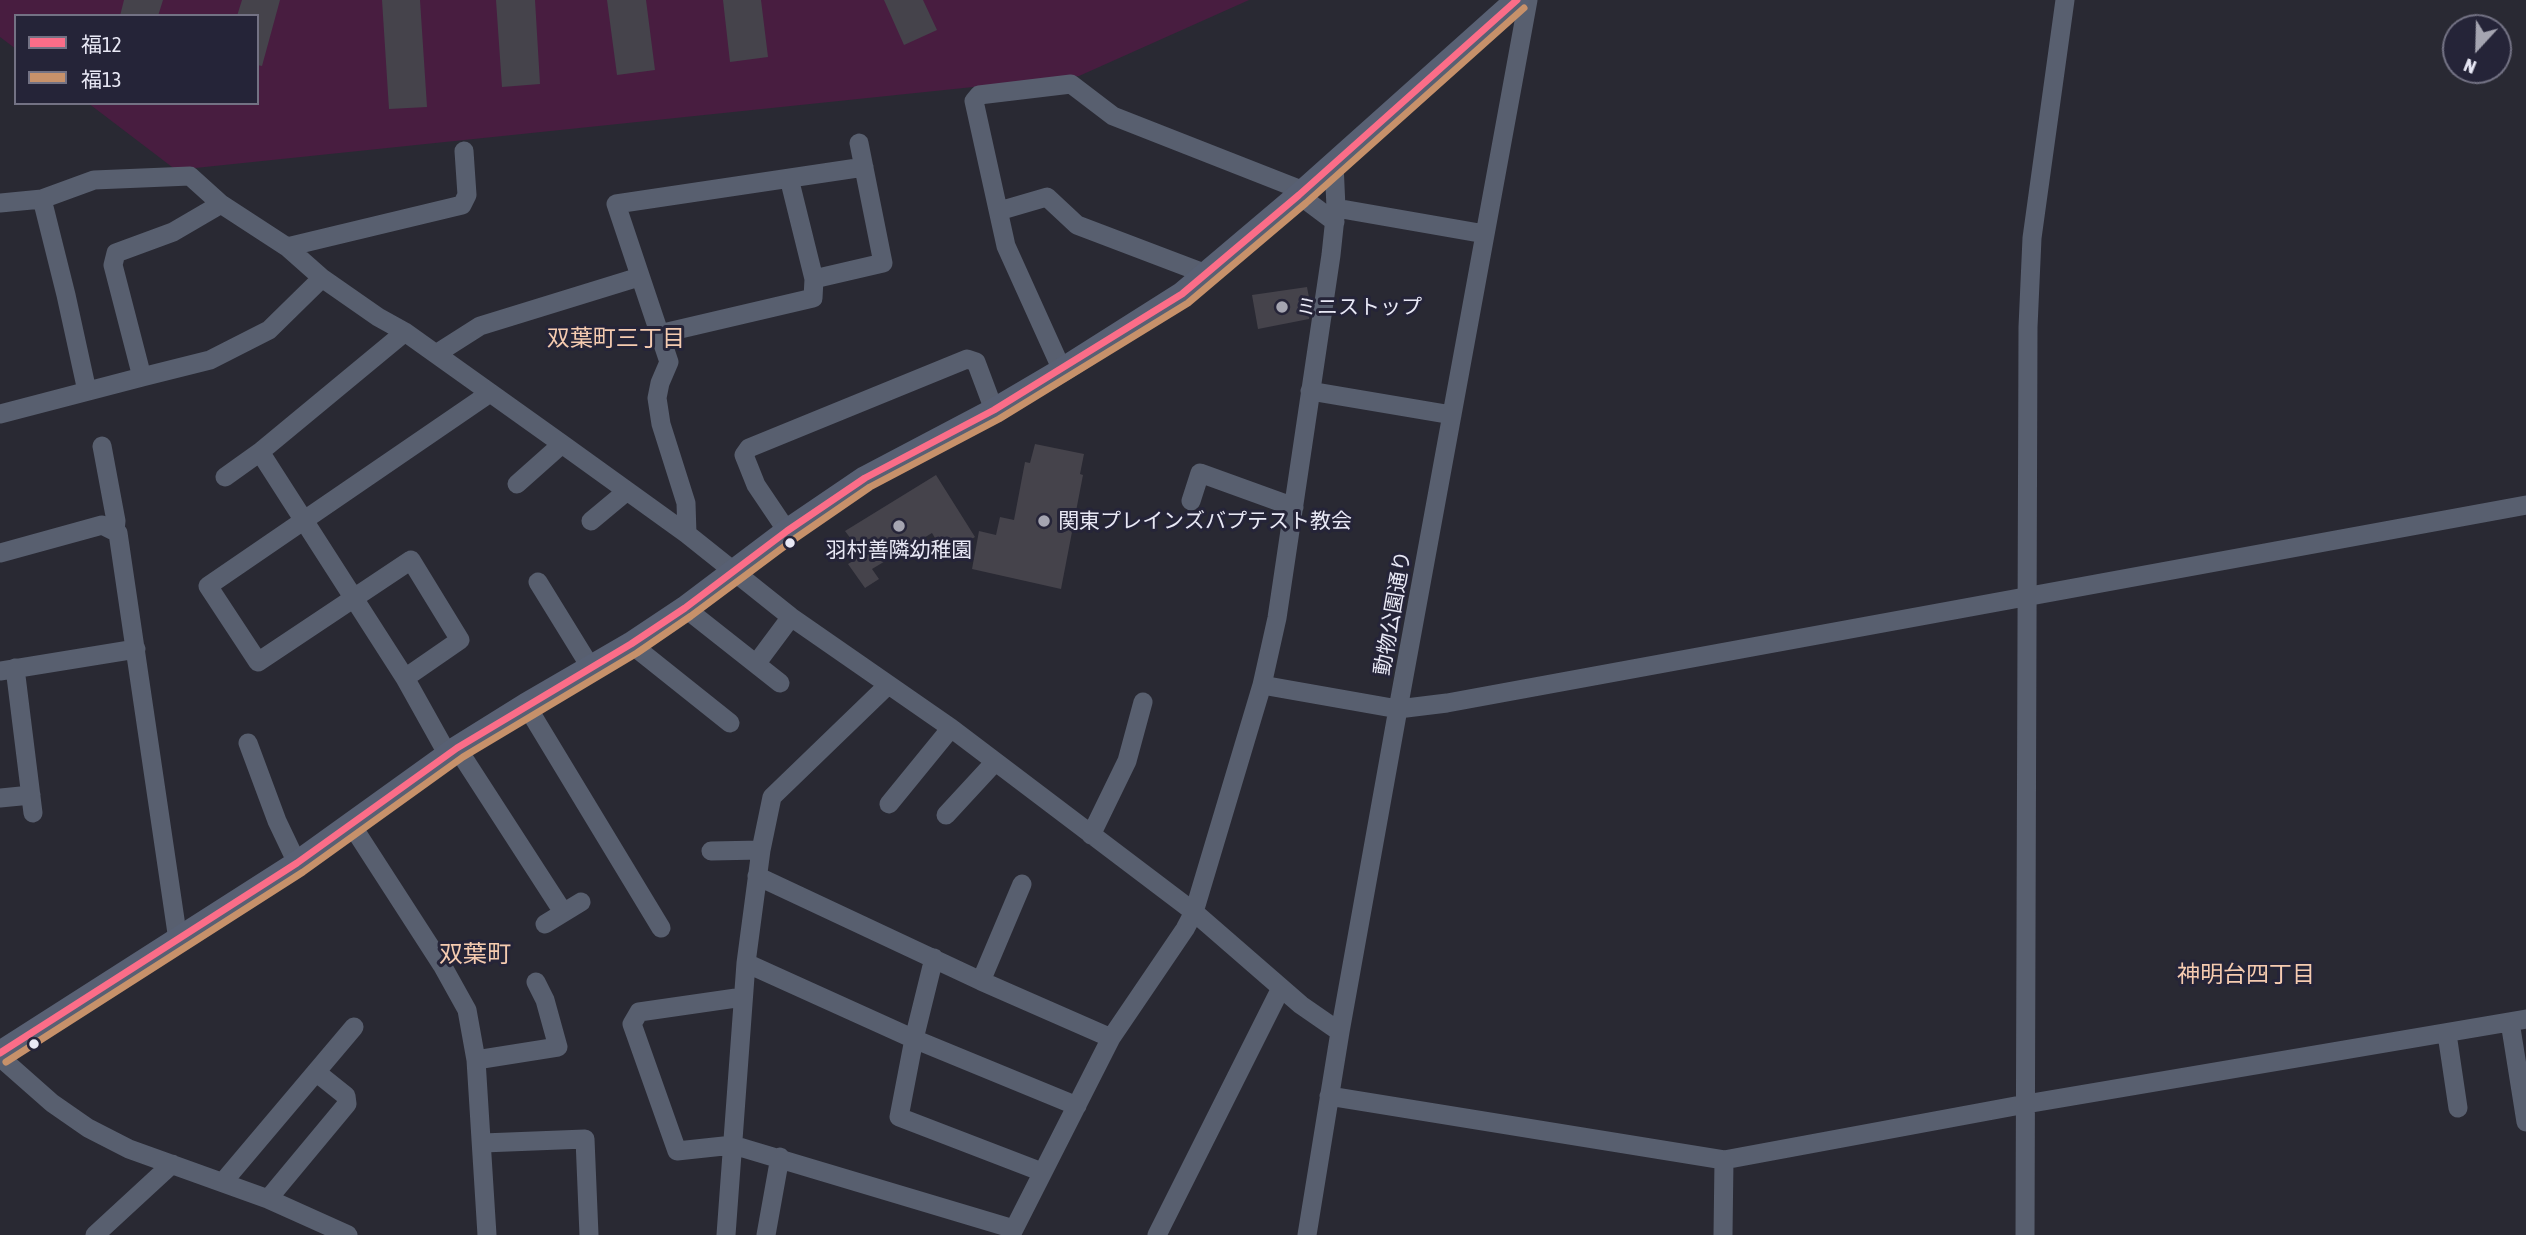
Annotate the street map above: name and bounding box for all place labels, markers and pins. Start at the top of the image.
place label: ミニストップ [1296,294,1422,320]
marker: ミニストップ [1274,299,1290,315]
place label: 関東プレインズバプテスト教会 [1058,508,1352,534]
marker: 関東プレインズバプテスト教会 [1036,513,1052,529]
marker: 羽村善隣幼稚園 [891,518,907,534]
unlabelled marker [783,536,797,550]
place label: 羽村善隣幼稚園 [826,537,972,563]
unlabelled marker [27,1037,41,1051]

